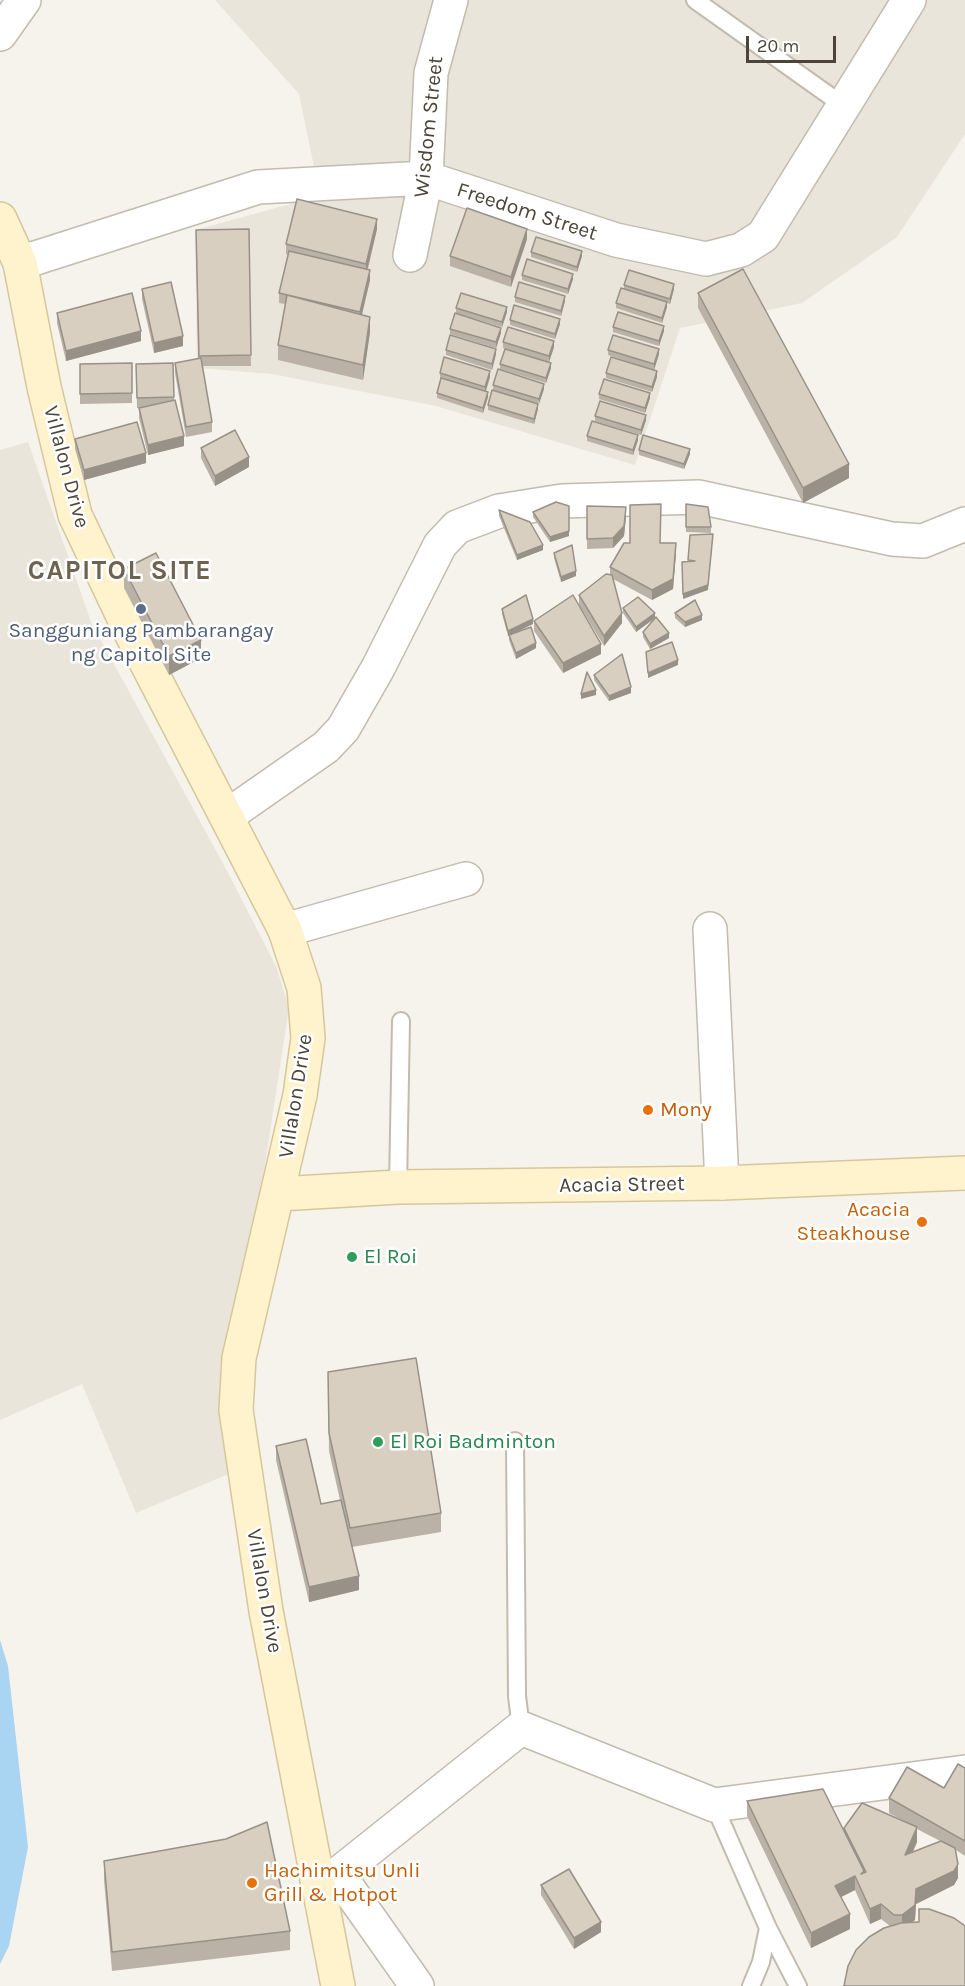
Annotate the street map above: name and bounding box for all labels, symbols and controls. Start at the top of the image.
scale bar [749,24,839,62]
text: 20 m [757,35,799,57]
street label: Wisdom Street [409,55,449,199]
street label: Freedom Street [454,177,600,247]
street label: Villalon Drive [38,403,94,531]
district label: CAPITOL SITE [28,555,212,587]
marker: Sangguniang Pambarangay ng Capitol Site [134,602,148,616]
place label: Sangguniang Pambarangay ng Capitol Site [8,618,274,668]
street label: Villalon Drive [274,1032,318,1160]
place label: Mony [660,1097,712,1123]
marker: Mony [641,1103,655,1117]
street label: Acacia Street [559,1171,685,1199]
place label: Acacia Steakhouse [797,1197,910,1247]
marker: Acacia Steakhouse [915,1215,929,1229]
place label: El Roi [364,1244,417,1270]
marker: El Roi [345,1250,359,1264]
place label: El Roi Badminton [390,1429,556,1455]
marker: El Roi Badminton [371,1435,385,1449]
street label: Villalon Drive [241,1527,287,1655]
place label: Hachimitsu Unli Grill & Hotpot [264,1858,420,1908]
marker: Hachimitsu Unli Grill & Hotpot [245,1876,259,1890]

